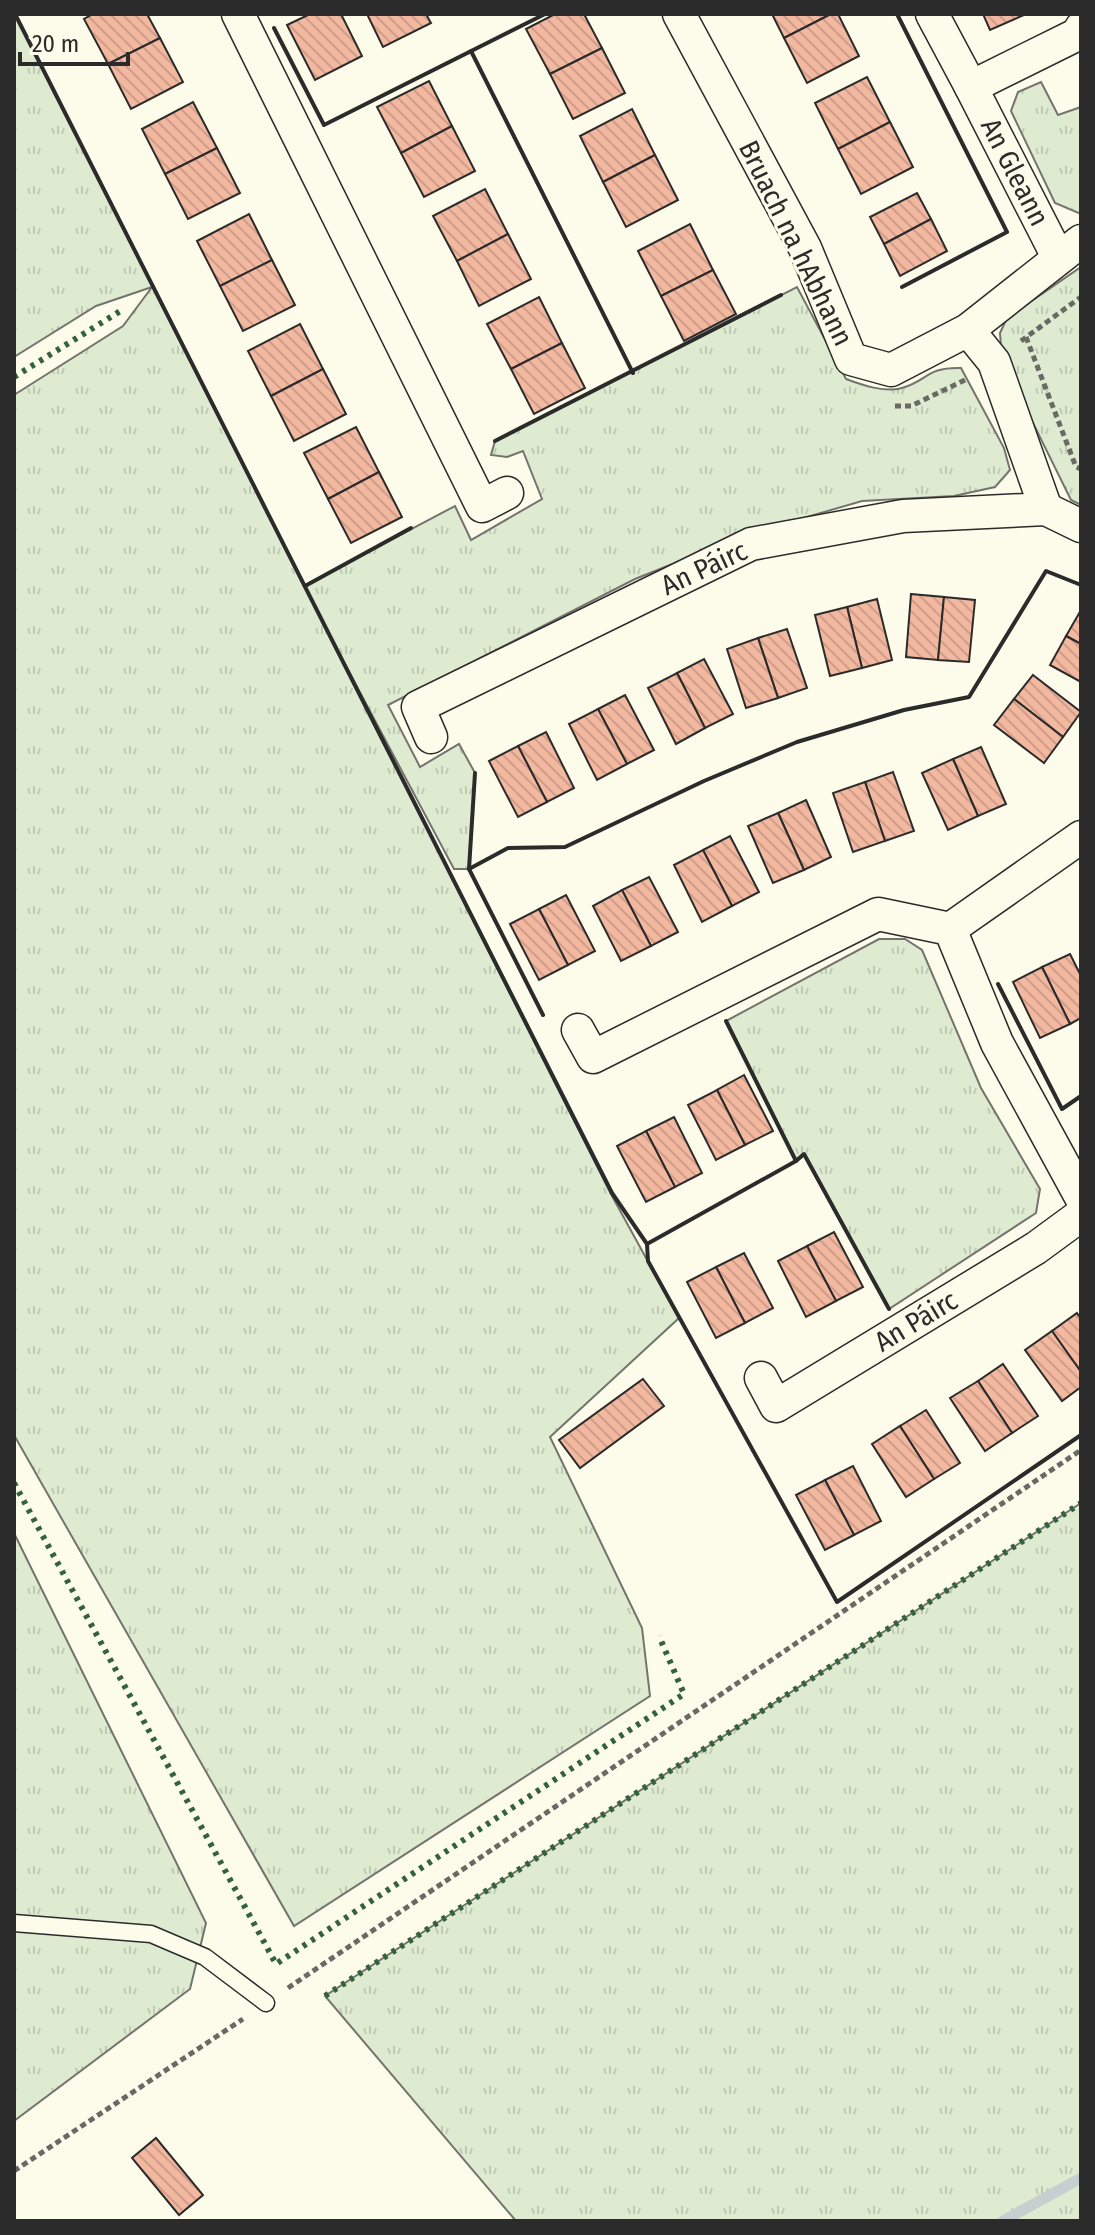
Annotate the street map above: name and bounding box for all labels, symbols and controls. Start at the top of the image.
scale bar [20,16,128,66]
text: 20 m [32,30,79,58]
street label: An Gleann [974,113,1056,231]
street label: Bruach na hAbhann [732,135,860,351]
street label: An Páirc [656,534,752,602]
street label: An Páirc [868,1283,964,1359]

